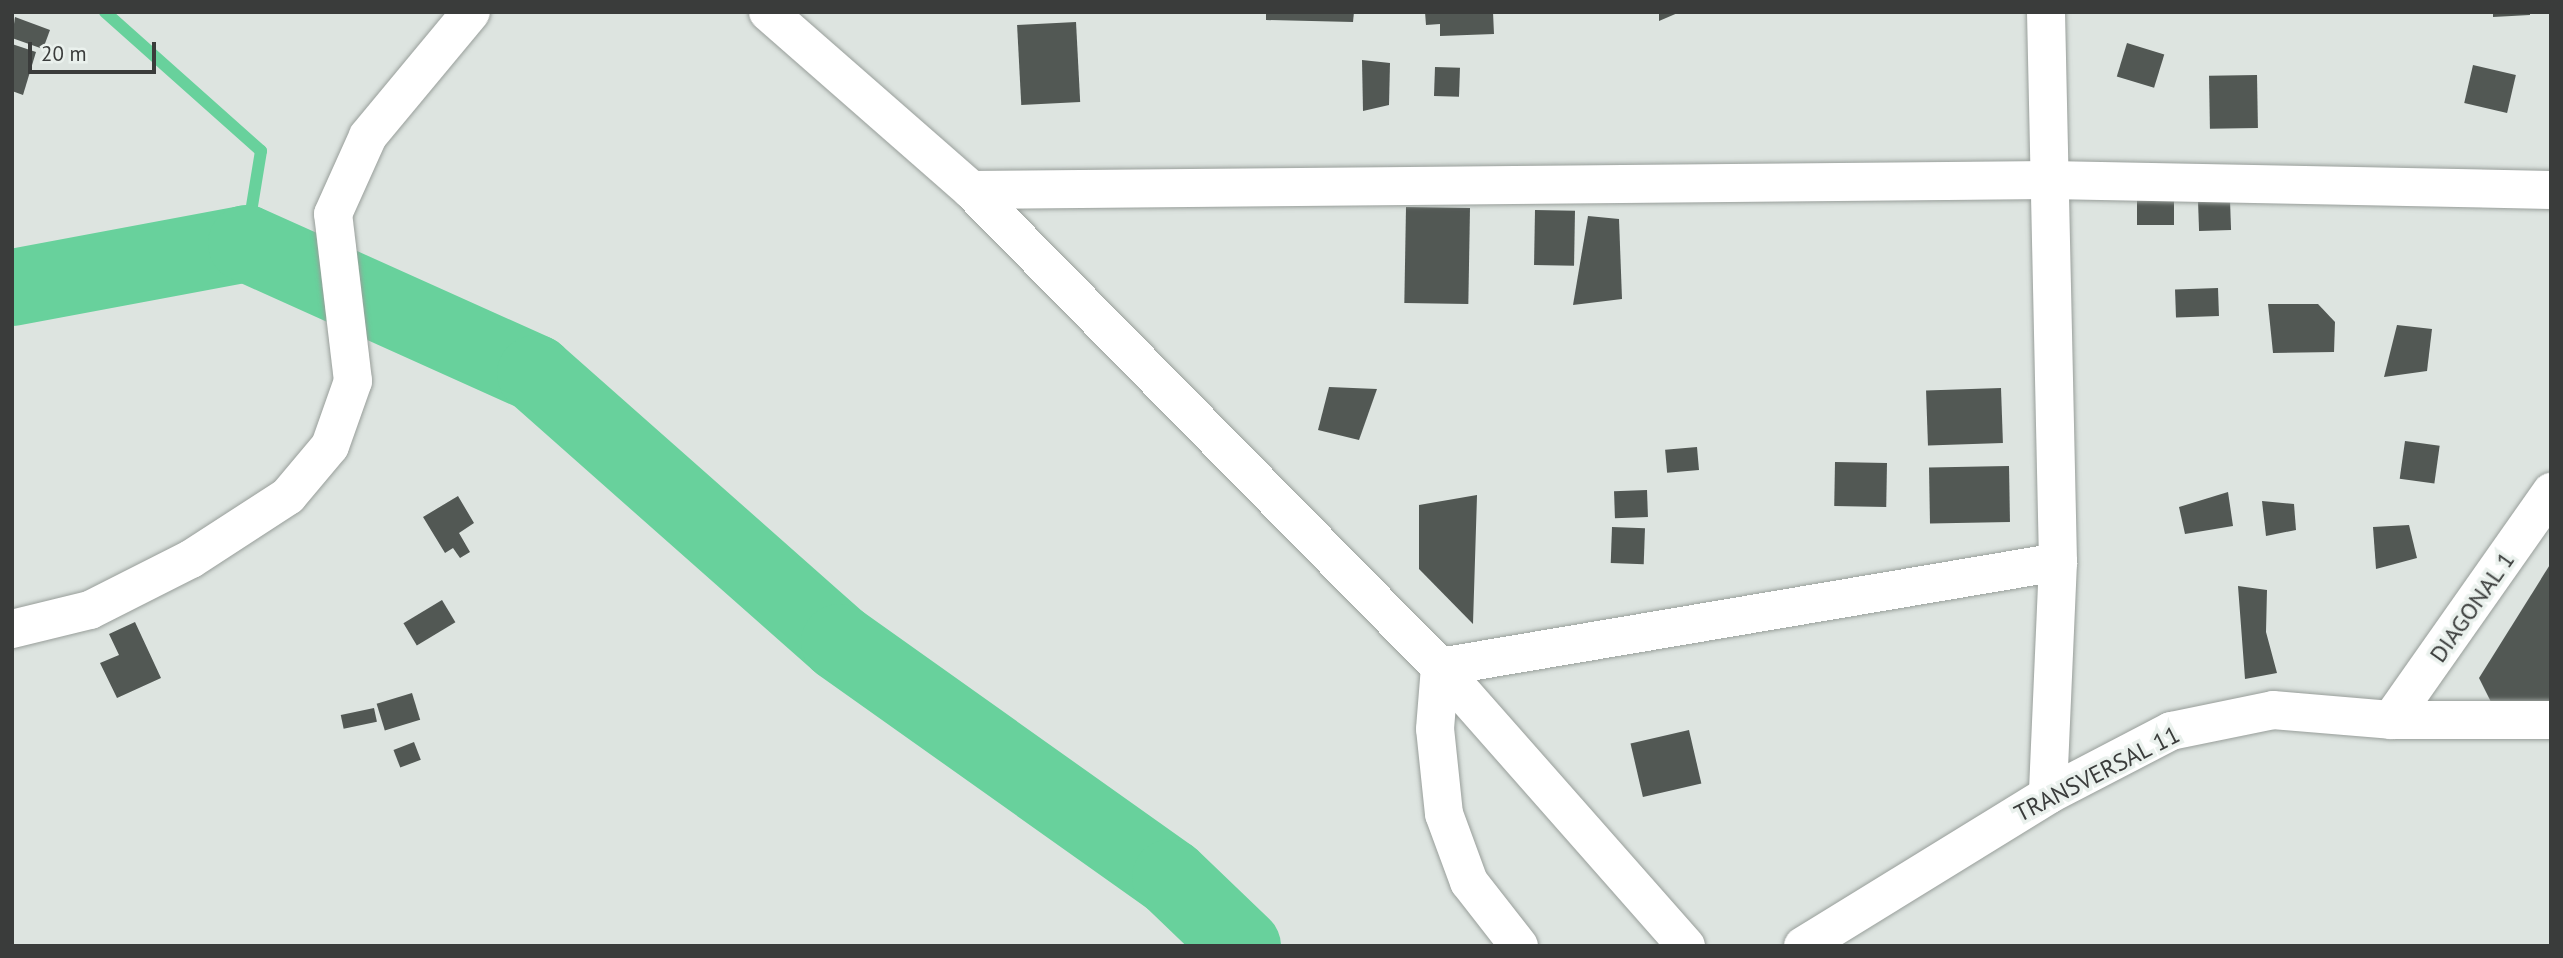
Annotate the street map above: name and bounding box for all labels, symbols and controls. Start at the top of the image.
scale bar [32,28,159,72]
text: 20 m [41,40,87,67]
street label: DIAGONAL 1 [2423,546,2521,668]
street label: TRANSVERSAL 11 [2009,720,2185,828]

